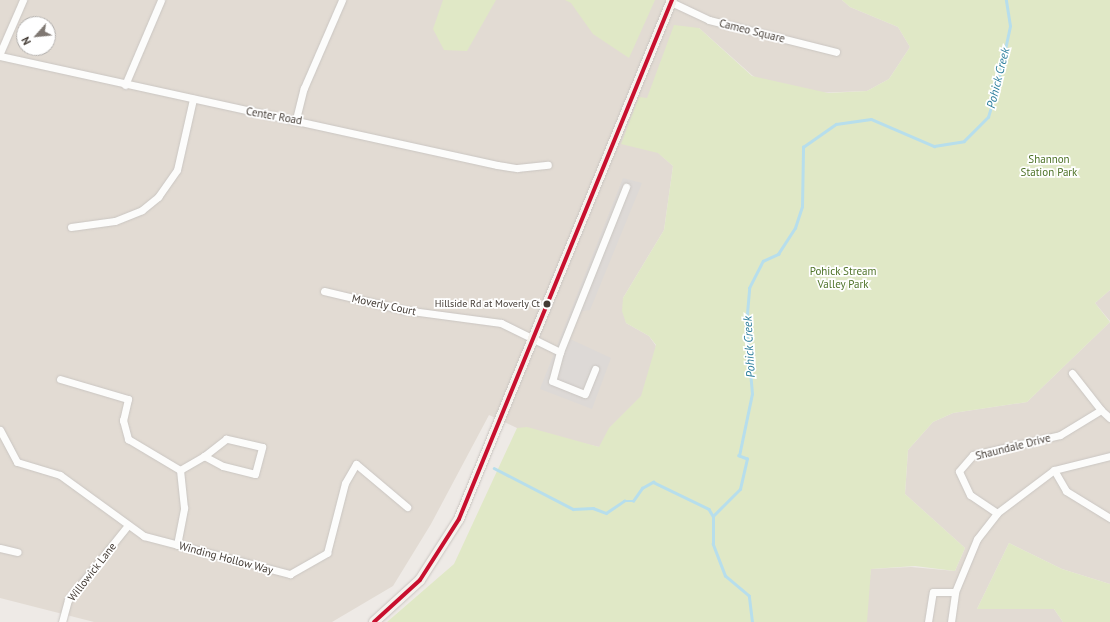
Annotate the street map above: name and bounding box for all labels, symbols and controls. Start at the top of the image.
north arrow [16,16,56,56]
street label: Cameo Square [718,16,786,46]
text: N [18,35,34,47]
water label: Pohick Creek [984,46,1012,110]
street label: Center Road [245,105,303,127]
park label: Shannon Station Park [1021,153,1077,179]
park label: Pohick Stream Valley Park [809,265,877,291]
street label: Moverly Court [350,292,418,318]
place label: Hillside Rd at Moverly Ct [434,298,540,310]
marker: Hillside Rd at Moverly Ct [542,299,552,309]
water label: Pohick Creek [740,316,758,378]
street label: Shaundale Drive [974,431,1052,463]
street label: Winding Hollow Way [177,539,275,577]
street label: Willowick Lane [65,540,119,604]

